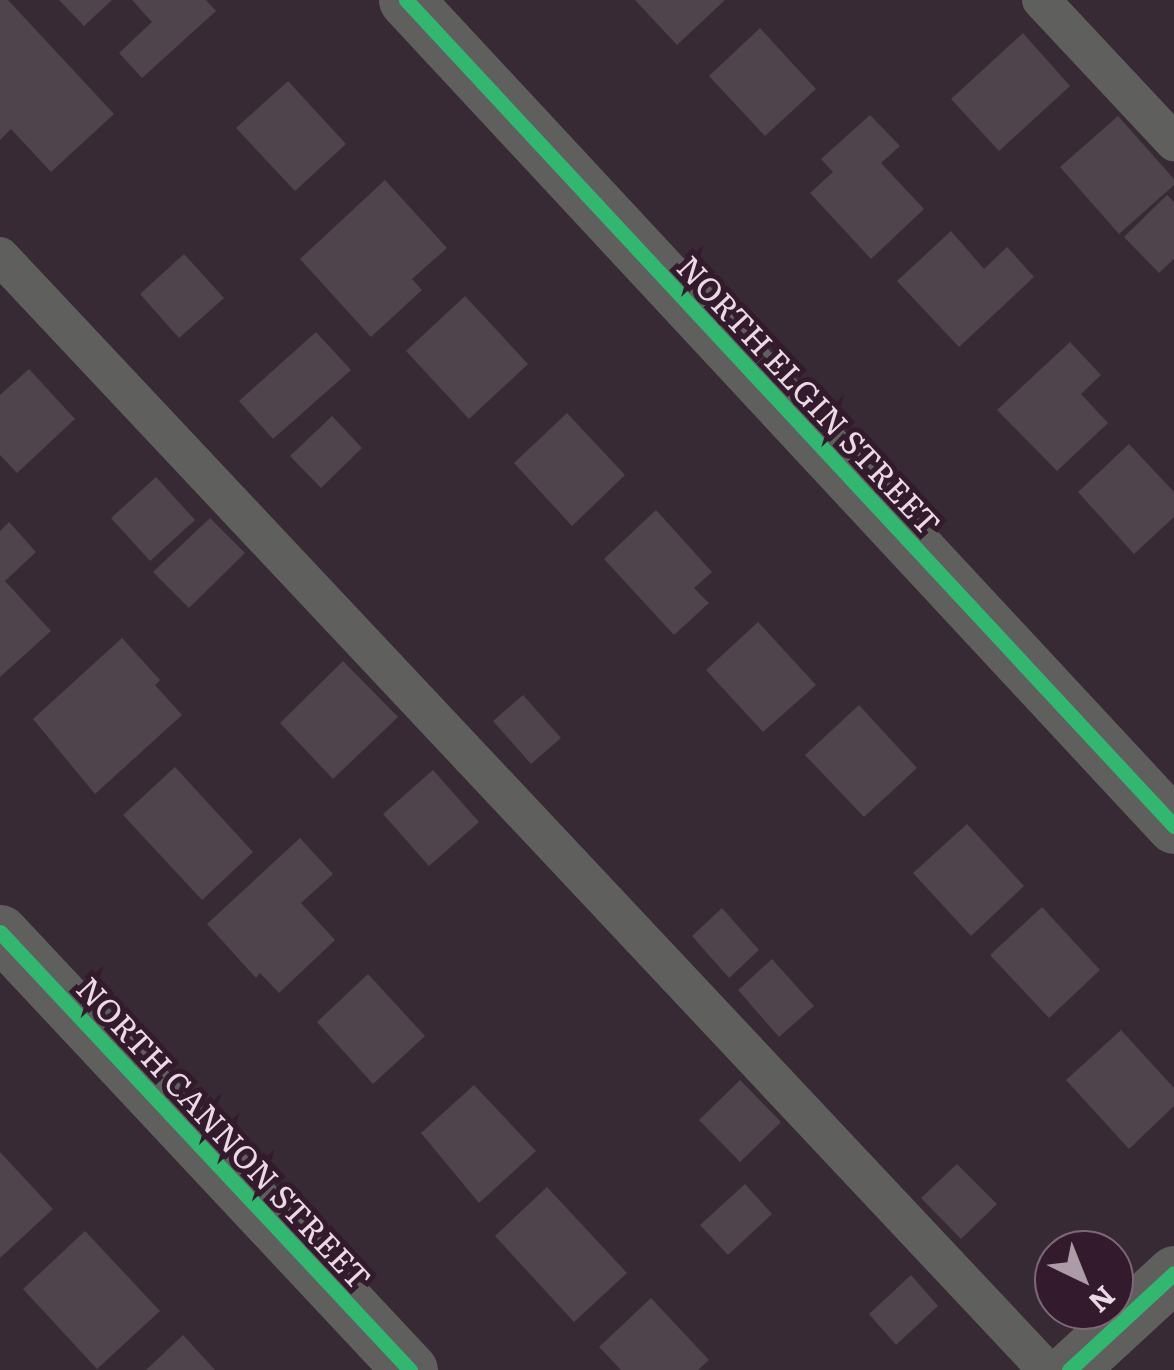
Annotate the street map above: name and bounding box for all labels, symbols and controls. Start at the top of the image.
street label: NORTH ELGIN STREET [671,247,949,541]
street label: NORTH CANNON STREET [70,968,380,1296]
north arrow [1034,1230,1134,1330]
text: N [1080,1277,1126,1324]

